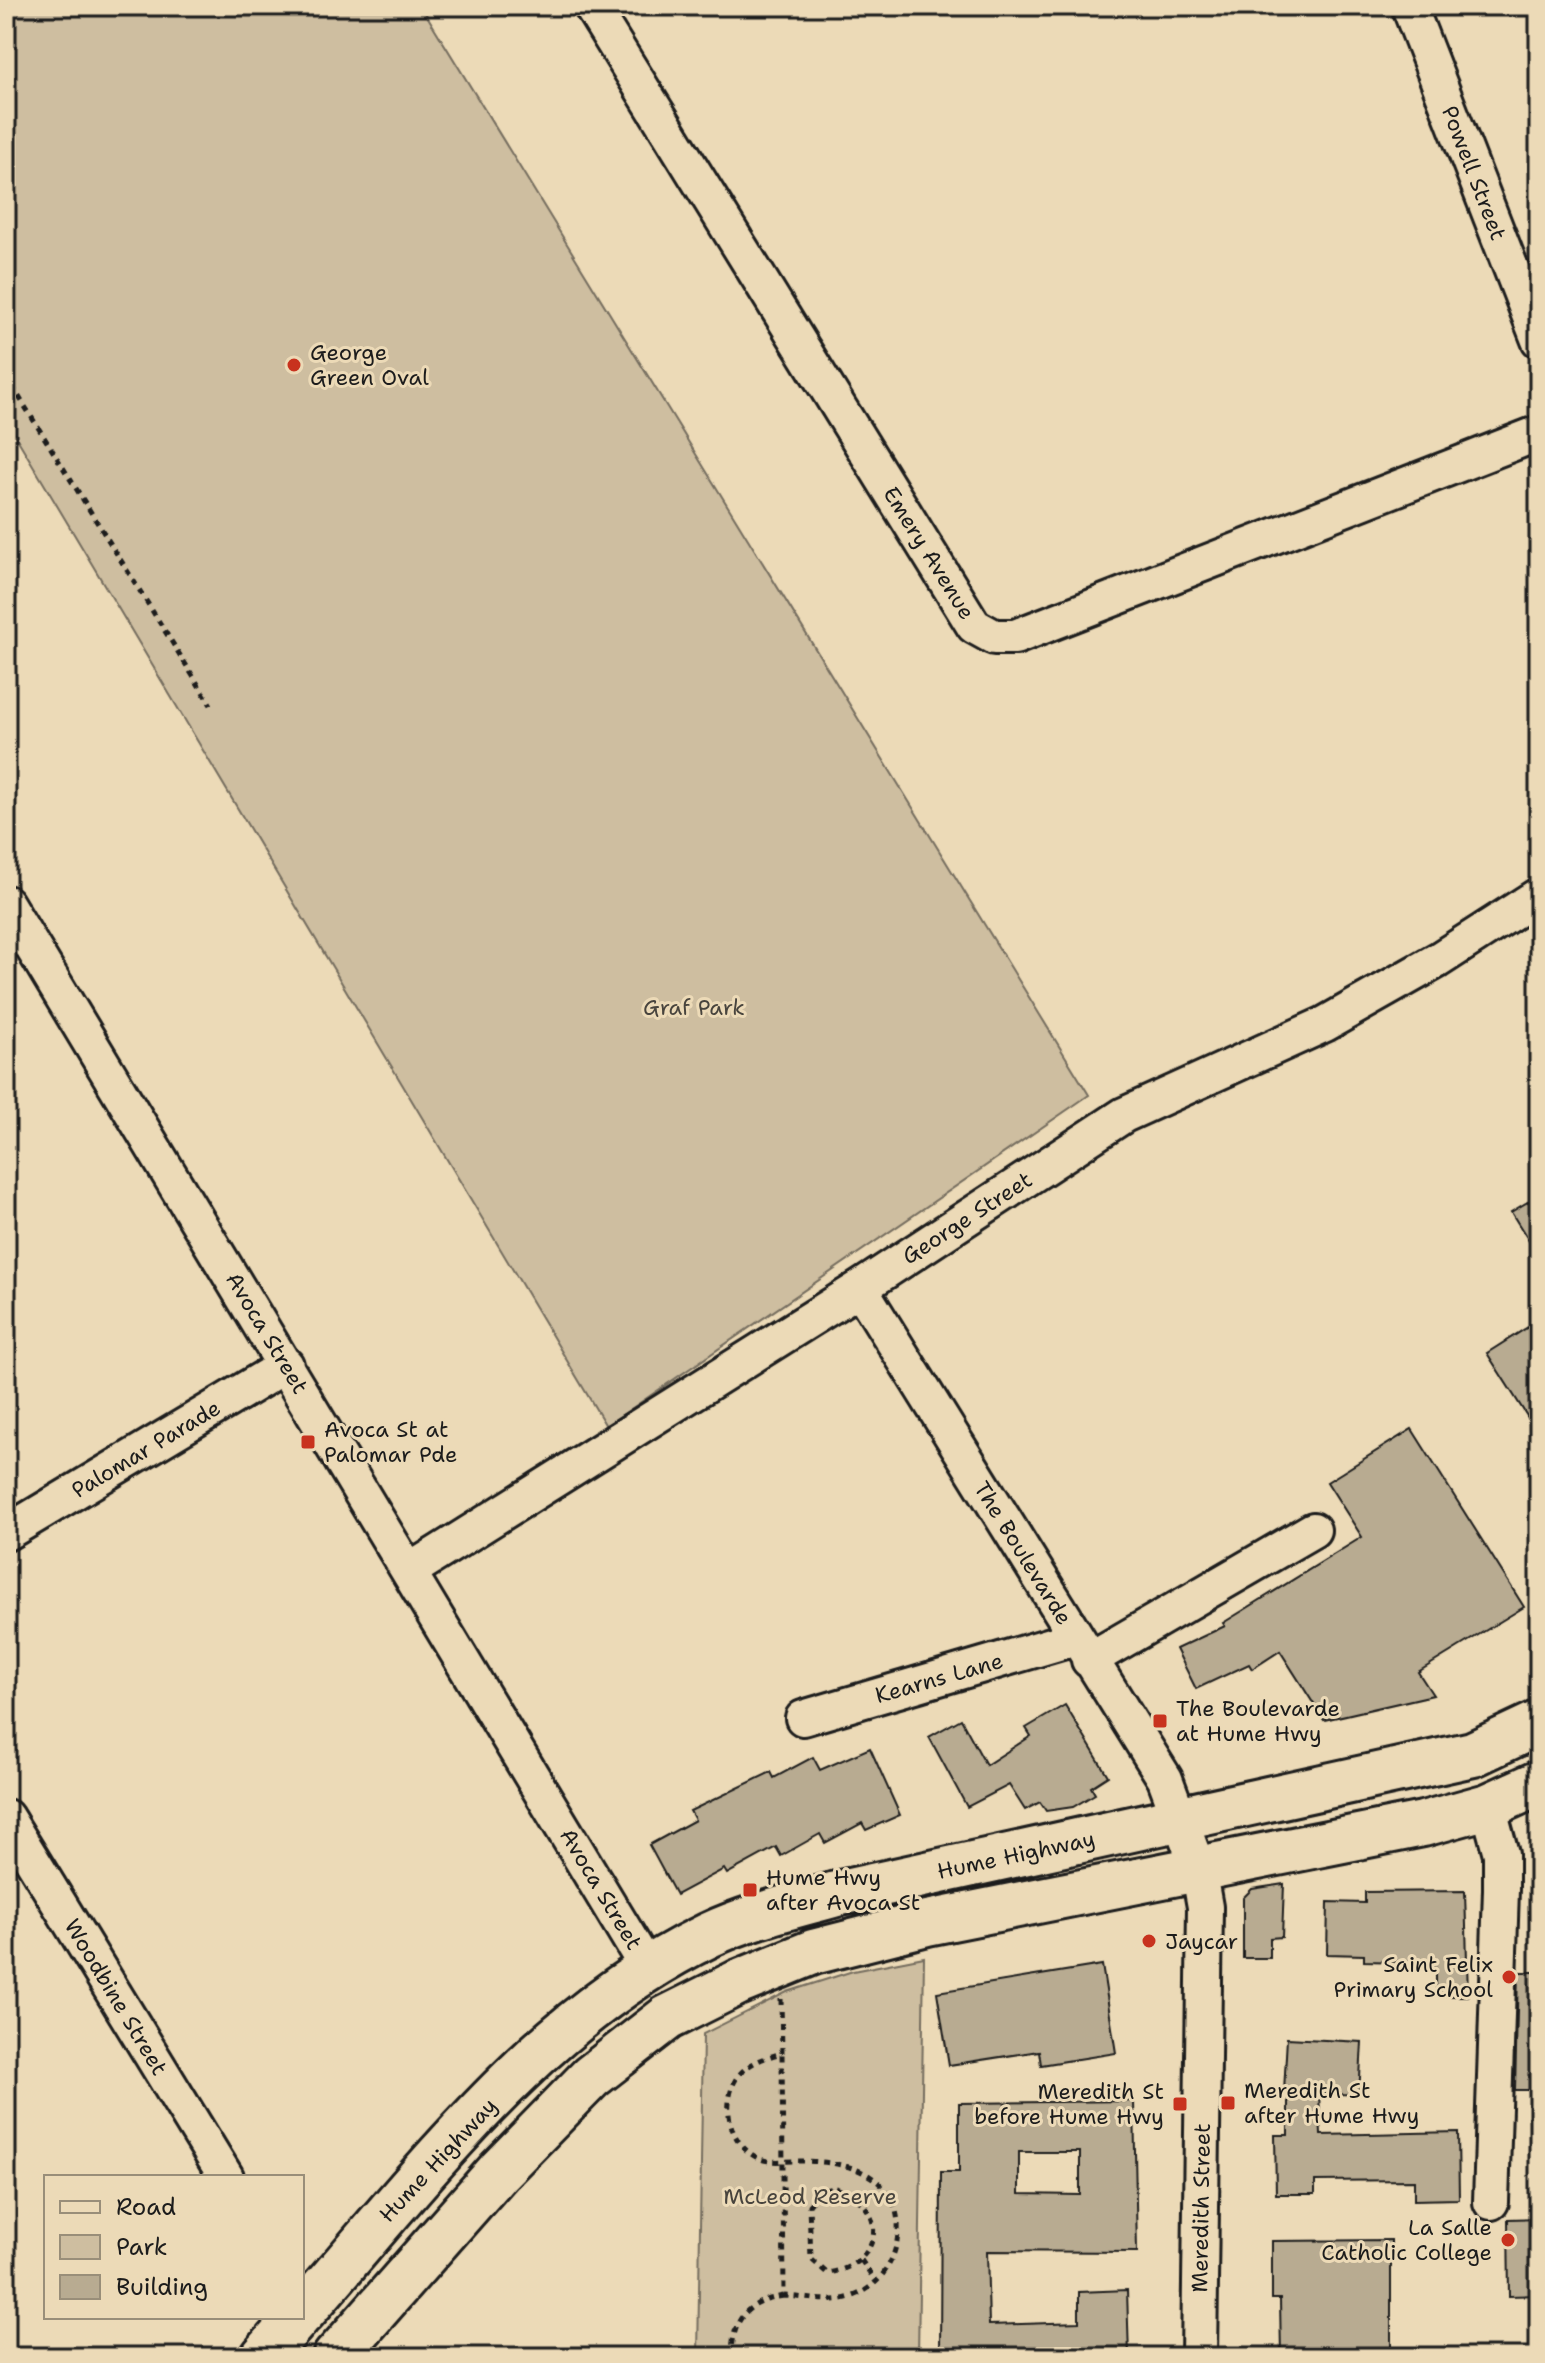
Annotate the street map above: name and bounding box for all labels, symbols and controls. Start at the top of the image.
street label: Powell Street [1435,102,1513,244]
place label: George Green Oval [310,338,429,392]
marker: George Green Oval [285,356,303,374]
street label: Emery Avenue [877,481,981,625]
park label: Graf Park [643,993,745,1022]
street label: George Street [896,1165,1038,1271]
street label: Avoca Street [219,1267,315,1399]
street label: Palomar Parade [66,1393,226,1505]
place label: Avoca St at Palomar Pde [324,1415,457,1469]
marker: Avoca St at Palomar Pde [299,1433,317,1451]
street label: The Boulevarde [967,1476,1079,1630]
street label: Kearns Lane [872,1646,1006,1710]
place label: The Boulevarde at Hume Hwy [1176,1694,1340,1748]
marker: The Boulevarde at Hume Hwy [1151,1712,1169,1730]
street label: Avoca Street [553,1823,649,1955]
street label: Hume Highway [934,1824,1098,1886]
place label: Hume Hwy after Avoca St [766,1863,920,1917]
marker: Hume Hwy after Avoca St [741,1881,759,1899]
street label: Woodbine Street [58,1913,174,2081]
place label: Jaycar [1165,1927,1238,1956]
marker: Jaycar [1140,1932,1158,1950]
place label: Saint Felix Primary School [1334,1950,1493,2004]
marker: Saint Felix Primary School [1500,1968,1518,1986]
place label: Meredith St after Hume Hwy [1244,2076,1419,2130]
place label: Meredith St before Hume Hwy [974,2077,1164,2131]
street label: Hume Highway [373,2091,503,2229]
marker: Meredith St after Hume Hwy [1219,2094,1237,2112]
marker: Meredith St before Hume Hwy [1171,2095,1189,2113]
street label: Meredith Street [1185,2123,1217,2293]
legend [44,2175,304,2319]
park label: McLeod Reserve [723,2182,897,2211]
text: Road [116,2191,176,2223]
place label: La Salle Catholic College [1321,2213,1492,2267]
text: Park [116,2231,168,2263]
marker: La Salle Catholic College [1499,2231,1517,2249]
text: Building [116,2271,208,2303]

